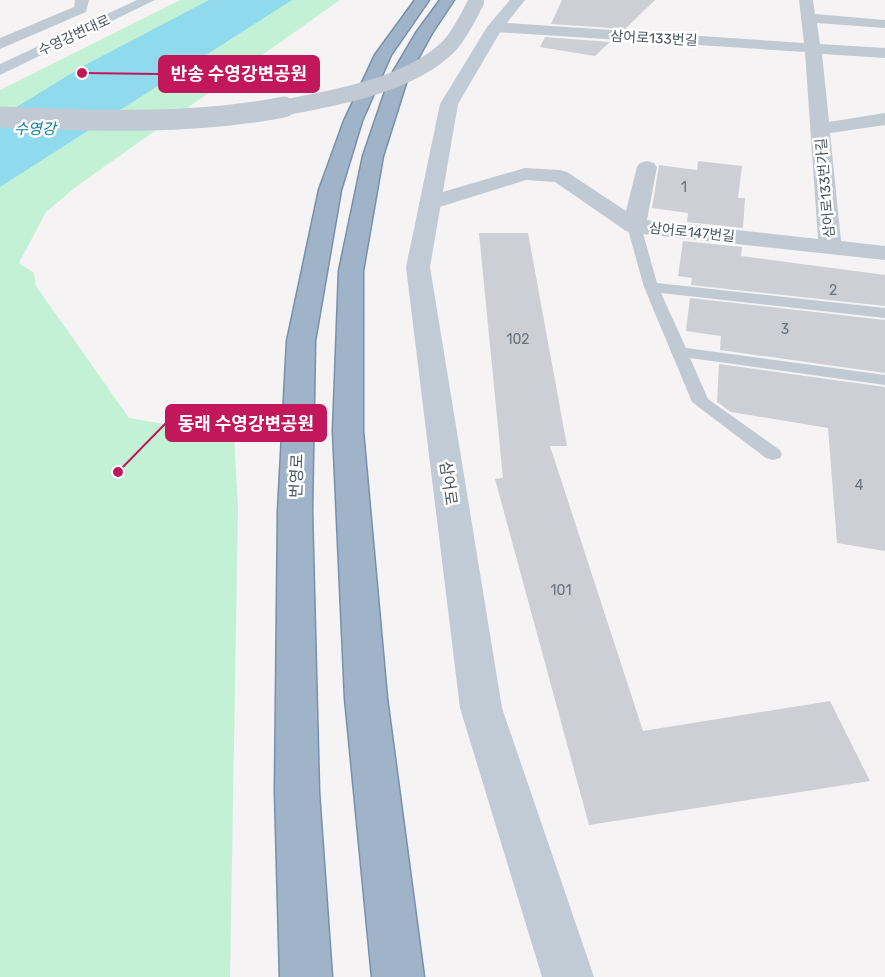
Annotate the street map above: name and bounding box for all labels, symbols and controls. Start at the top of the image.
street label: 수영강변대로 [36,11,113,59]
street label: 삼어로133번길 [610,28,698,49]
callout: 반송 수영강변공원 [159,56,319,92]
text: 반송 수영강변공원 [171,63,307,85]
water label: 수영강 [14,120,58,138]
street label: 삼어로133번가길 [813,137,838,239]
house number: 1 [681,179,687,196]
street label: 삼어로147번길 [648,220,736,245]
house number: 2 [829,282,837,299]
house number: 3 [781,321,789,338]
house number: 102 [506,331,530,348]
callout: 동래 수영강변공원 [166,405,326,441]
text: 동래 수영강변공원 [178,413,314,435]
street label: 번영로 [286,453,307,498]
street label: 삼어로 [436,460,461,507]
house number: 4 [855,477,864,494]
house number: 101 [551,582,571,599]

